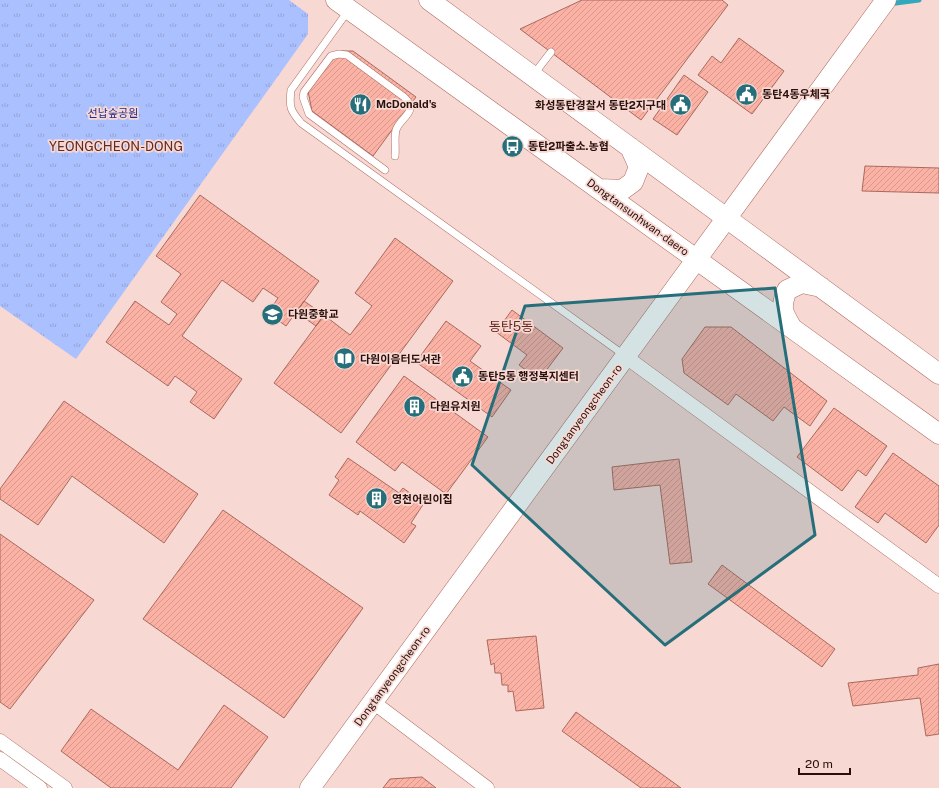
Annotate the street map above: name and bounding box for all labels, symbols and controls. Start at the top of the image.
public building icon: 동탄4동우체국 [733,81,759,107]
place label: 동탄4동우체국 [762,88,830,100]
restaurant icon: McDonald's [348,91,374,117]
public building icon: 화성동탄경찰서 동탄2지구대 [668,92,694,118]
place label: McDonald's [376,98,437,110]
place label: 화성동탄경찰서 동탄2지구대 [535,99,666,111]
park label: 선납숲공원 [88,107,138,119]
bus stop icon: 동탄2파출소.농협 [499,133,525,159]
district label: YEONGCHEON-DONG [49,139,183,154]
place label: 동탄2파출소.농협 [528,140,609,152]
street label: Dongtansunhwan-daero [585,176,691,258]
school or university icon: 다원중학교 [259,301,285,327]
place label: 다원중학교 [288,308,339,320]
district label: 동탄5동 [489,319,533,334]
library icon: 다원이음터도서관 [331,346,357,372]
place label: 다원이음터도서관 [360,353,441,365]
street label: Dongtanyeongcheon-ro [544,362,624,466]
public building icon: 동탄5동 행정복지센터 [450,363,476,389]
place label: 동탄5동 행정복지센터 [478,370,579,382]
building icon: 다원유치원 [401,393,427,419]
place label: 다원유치원 [430,400,481,412]
building icon: 영천어린이집 [364,486,390,512]
place label: 영천어린이집 [392,493,453,505]
street label: Dongtanyeongcheon-ro [352,624,432,728]
scale bar [799,750,850,776]
text: 20 m [805,757,833,771]

